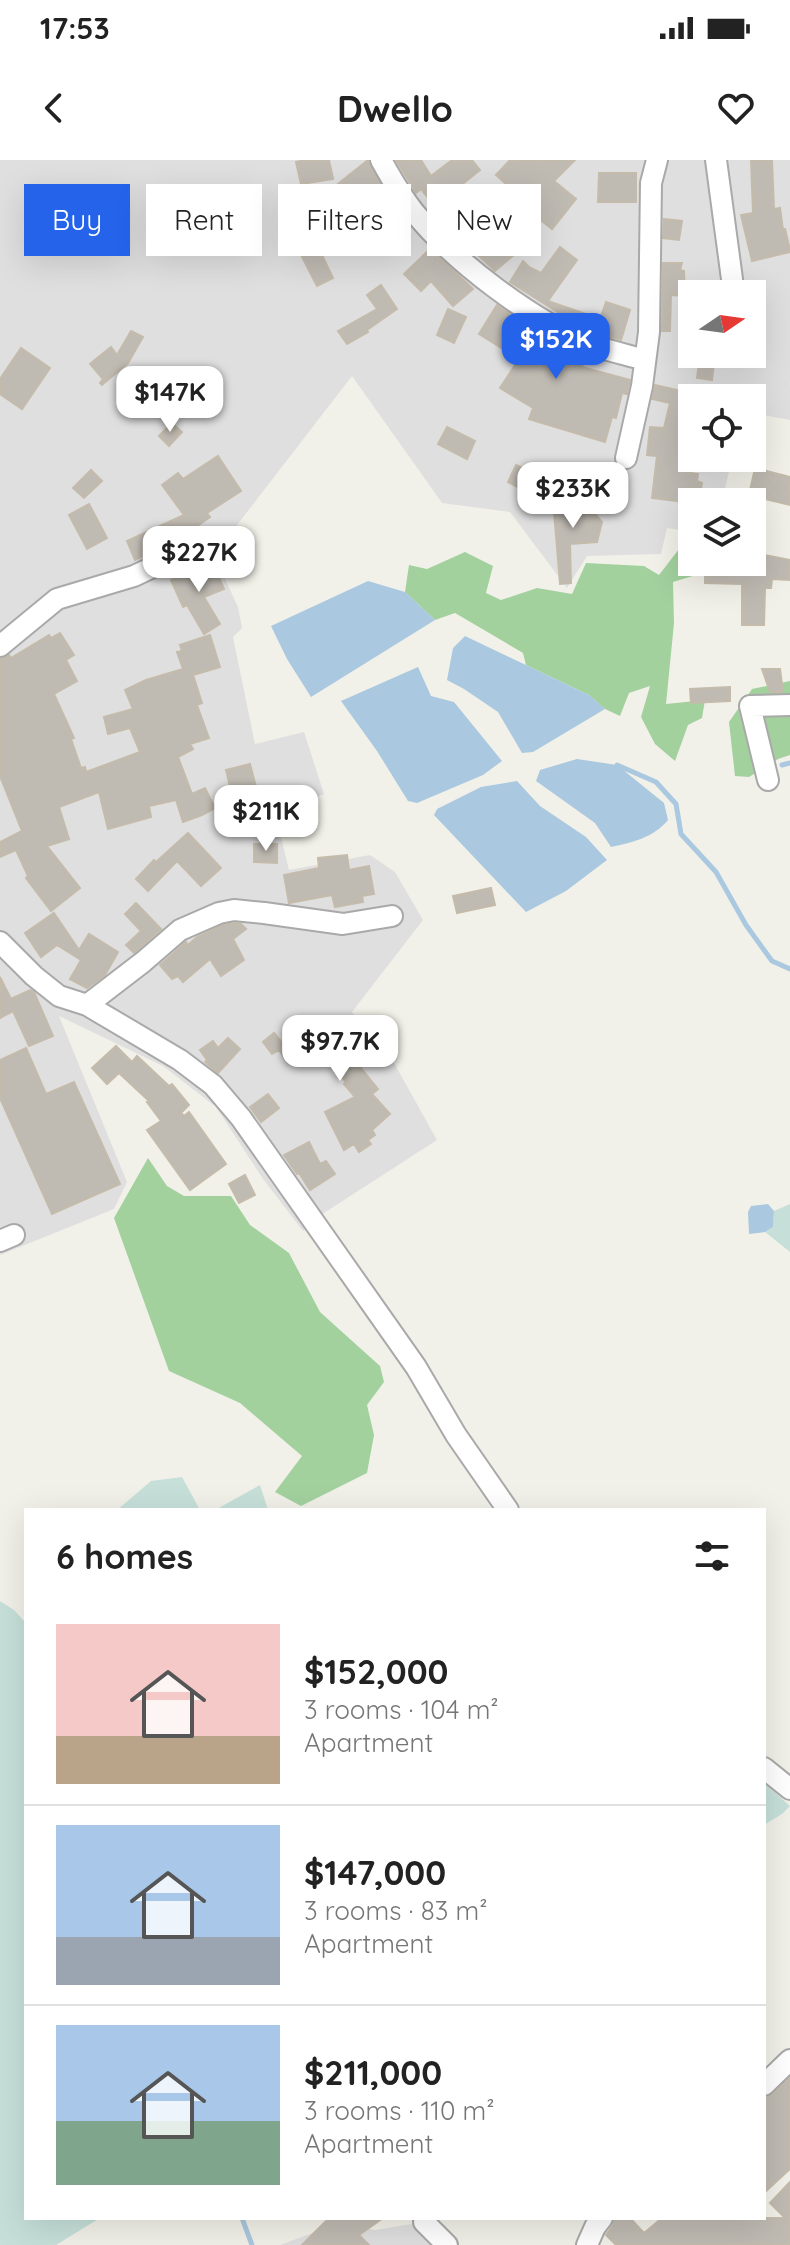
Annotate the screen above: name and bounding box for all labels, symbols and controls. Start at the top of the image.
text: 17:53 [40,9,110,47]
icon: back [32,86,76,130]
text: Dwello [337,86,453,131]
icon: heart [714,86,758,130]
chip: Buy [24,184,130,256]
chip: Rent [146,184,262,256]
chip: Filters [278,184,411,256]
chip: New [427,184,541,256]
north arrow [678,280,766,368]
map controls [678,280,766,576]
pin: $152K [500,313,612,381]
text: $152K [520,322,592,355]
pin: $147K [114,366,226,434]
text: $147K [134,375,206,408]
button: locate [678,384,766,472]
pin: $233K [517,462,629,530]
text: $233K [535,471,611,504]
button: layers [678,488,766,576]
pin: $227K [143,526,255,594]
text: $227K [161,535,237,568]
pin: $211K [210,785,322,853]
text: $211K [232,794,300,827]
pin: $97.7K [275,1015,405,1083]
text: $97.7K [300,1024,380,1057]
icon: filters [690,1534,734,1578]
text: 6 homes [56,1535,193,1578]
text: $152,000 [304,1650,448,1693]
icon: home [120,1656,216,1752]
text: 3 rooms · 104 m² [304,1693,499,1726]
text: Apartment [304,1726,433,1759]
text: $147,000 [304,1851,446,1894]
icon: home [120,1857,216,1953]
text: 3 rooms · 83 m² [304,1894,487,1927]
text: Apartment [304,1927,433,1960]
text: $211,000 [304,2051,442,2094]
icon: home [120,2057,216,2153]
text: 3 rooms · 110 m² [304,2094,495,2127]
text: Apartment [304,2127,433,2160]

